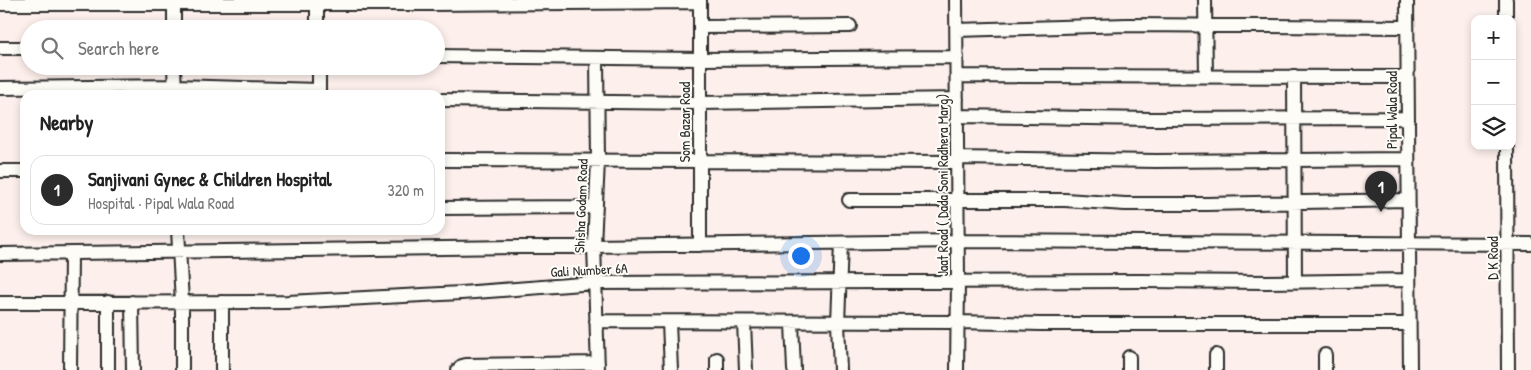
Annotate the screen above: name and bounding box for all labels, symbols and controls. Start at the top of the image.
map controls [1471,15,1516,150]
button: + [1471,15,1516,60]
search box [20,20,445,75]
icon: search [38,34,66,62]
text: Search here [78,35,159,61]
button: − [1471,60,1516,105]
street label: Pipal Wala Road [1382,71,1402,149]
street label: Som Bazar Road [675,81,694,162]
street label: Jaat Road ( Dada Soni Radhera Marg) [933,94,953,276]
button: layers [1471,105,1516,150]
text: Nearby [40,108,93,137]
street label: Shisha Godam Road [569,158,592,253]
text: Sanjivani Gynec & Children Hospital [88,166,331,192]
pin: 1 [1365,171,1397,212]
text: 1 [54,179,60,201]
text: 320 m [388,179,424,201]
text: Hospital · Pipal Wala Road [88,192,234,214]
street label: D K Road [1483,236,1502,280]
your location [788,243,814,269]
street label: Gali Number 6A [550,258,628,281]

